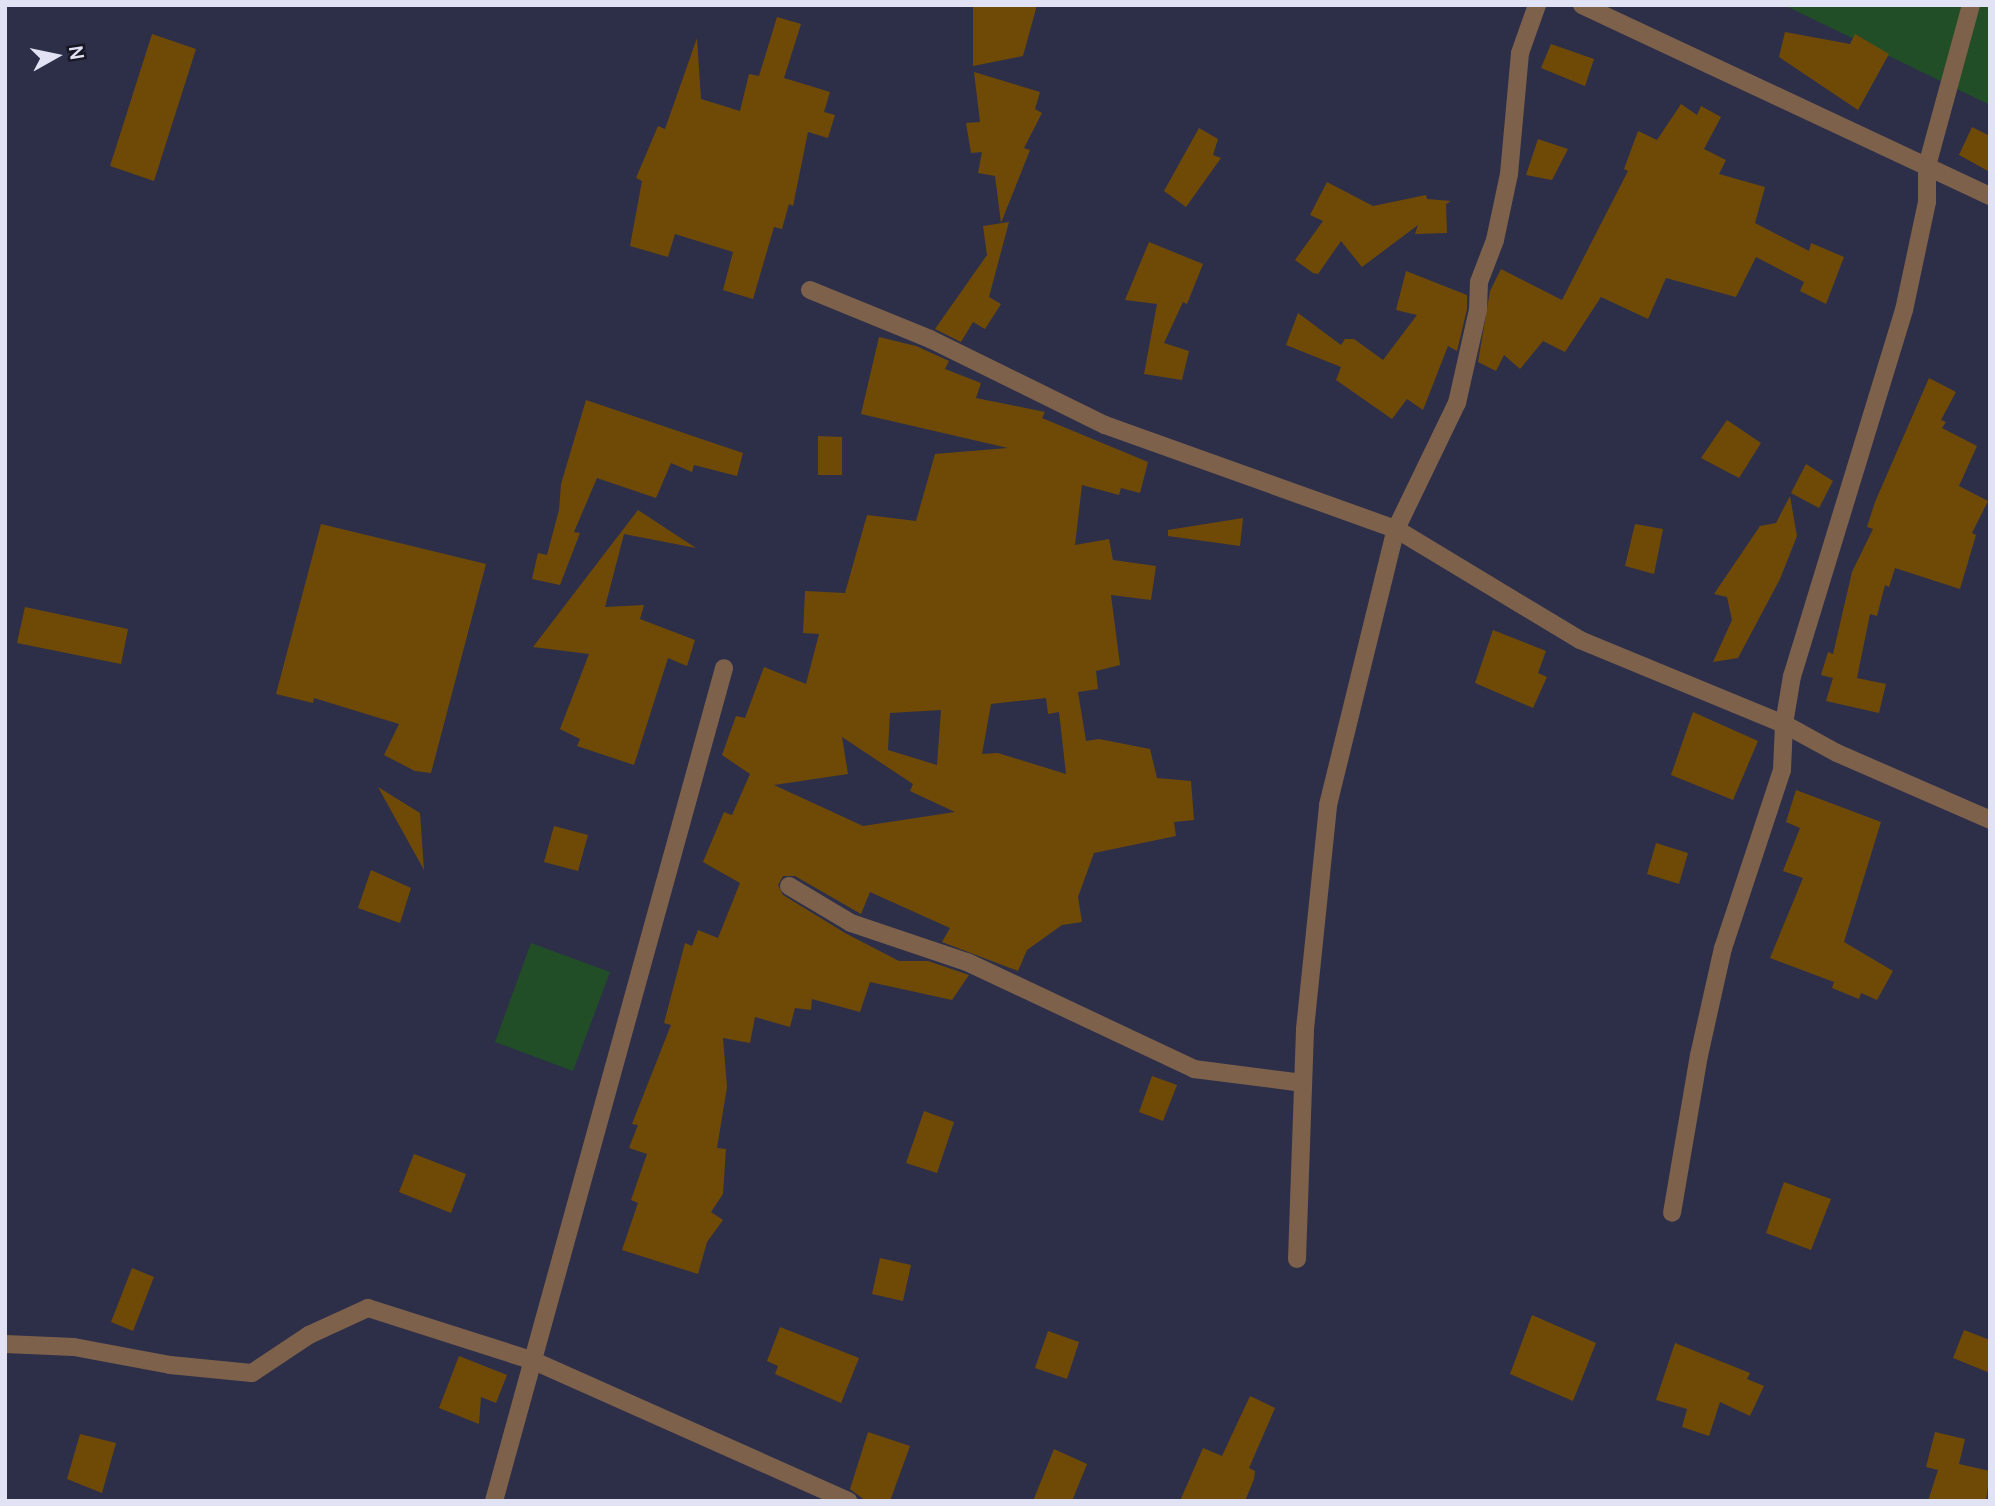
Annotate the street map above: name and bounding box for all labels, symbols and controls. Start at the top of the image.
north arrow [21,21,91,91]
text: N [63,44,91,61]

